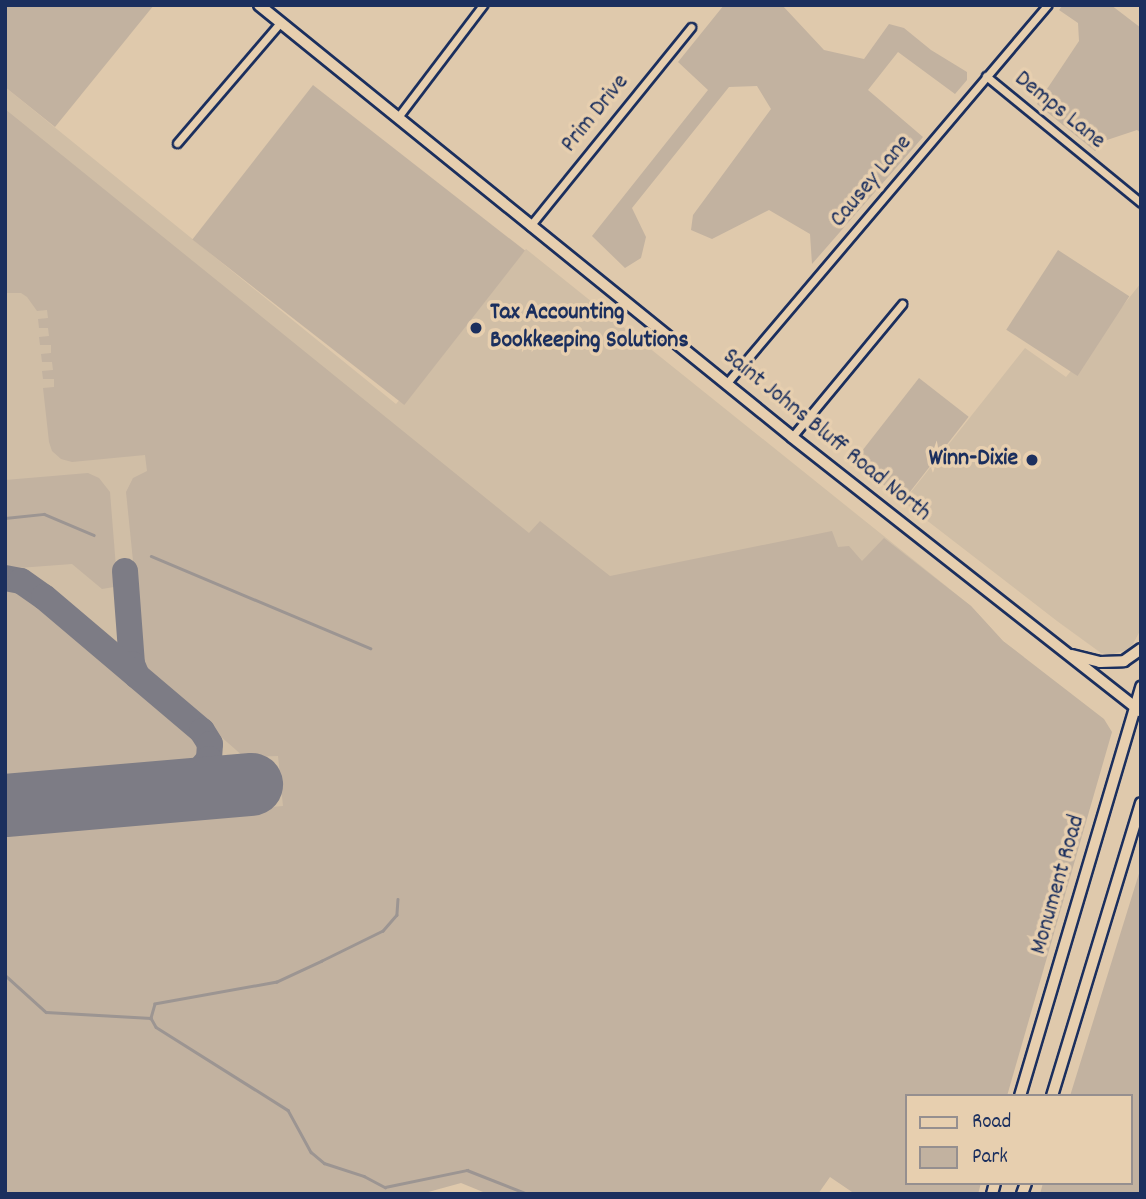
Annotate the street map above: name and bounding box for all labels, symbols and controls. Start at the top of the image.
street label: Demps Lane [1008,66,1110,156]
street label: Prim Drive [556,69,636,159]
street label: Causey Lane [825,130,919,234]
place label: Tax Accounting Bookkeeping Solutions [490,300,689,356]
marker: Tax Accounting Bookkeeping Solutions [468,320,484,336]
street label: Saint Johns Bluff Road North [716,343,936,529]
place label: Winn-Dixie [929,446,1018,474]
marker: Winn-Dixie [1024,452,1040,468]
street label: Monument Road [1025,812,1093,958]
legend [904,1094,1132,1185]
text: Road [972,1108,1011,1138]
text: Park [972,1143,1008,1173]

